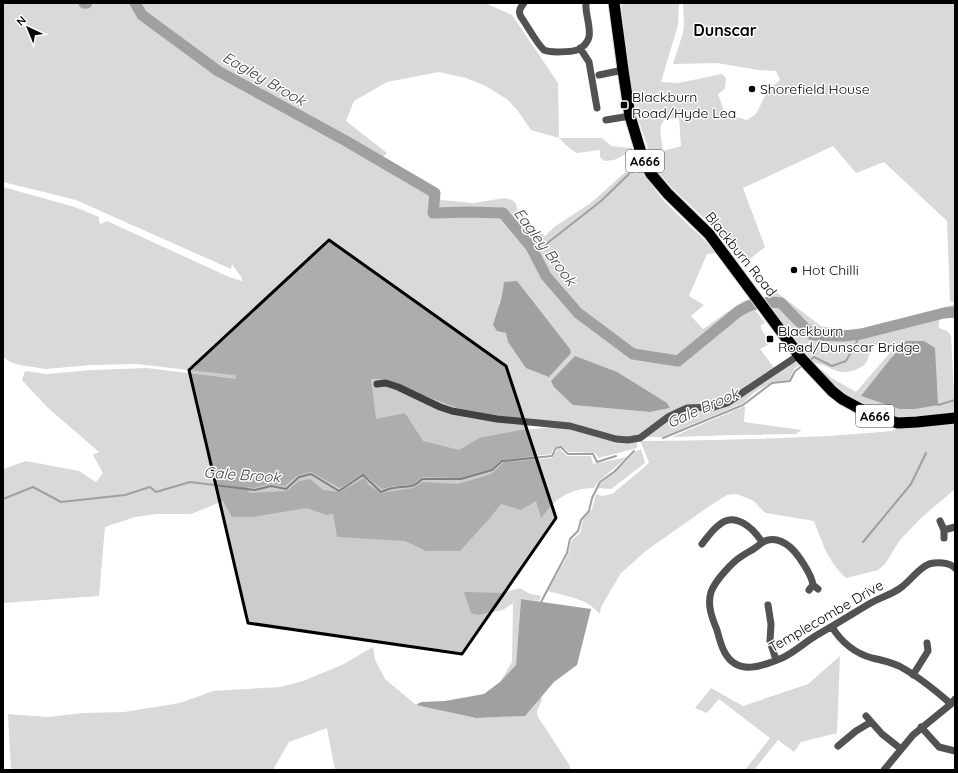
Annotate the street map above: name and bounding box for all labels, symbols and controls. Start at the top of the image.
north arrow [8,8,48,48]
text: N [13,13,29,29]
district label: Dunscar [693,20,757,40]
water label: Eagley Brook [219,47,311,111]
place label: Shorefield House [760,80,870,98]
marker: Shorefield House [747,84,757,94]
place label: Blackburn Road/Hyde Lea [632,88,736,122]
marker: Blackburn Road/Hyde Lea [619,100,629,110]
road number: A666 [626,150,664,172]
water label: Eagley Brook [510,204,582,291]
street label: Blackburn Road [701,208,781,300]
place label: Hot Chilli [802,261,859,279]
marker: Hot Chilli [789,265,799,275]
place label: Blackburn Road/Dunscar Bridge [778,322,920,356]
marker: Blackburn Road/Dunscar Bridge [765,334,775,344]
water label: Gale Brook [664,382,744,432]
road number: A666 [856,405,894,427]
water label: Gale Brook [203,462,283,487]
street label: Templecombe Drive [765,576,887,656]

